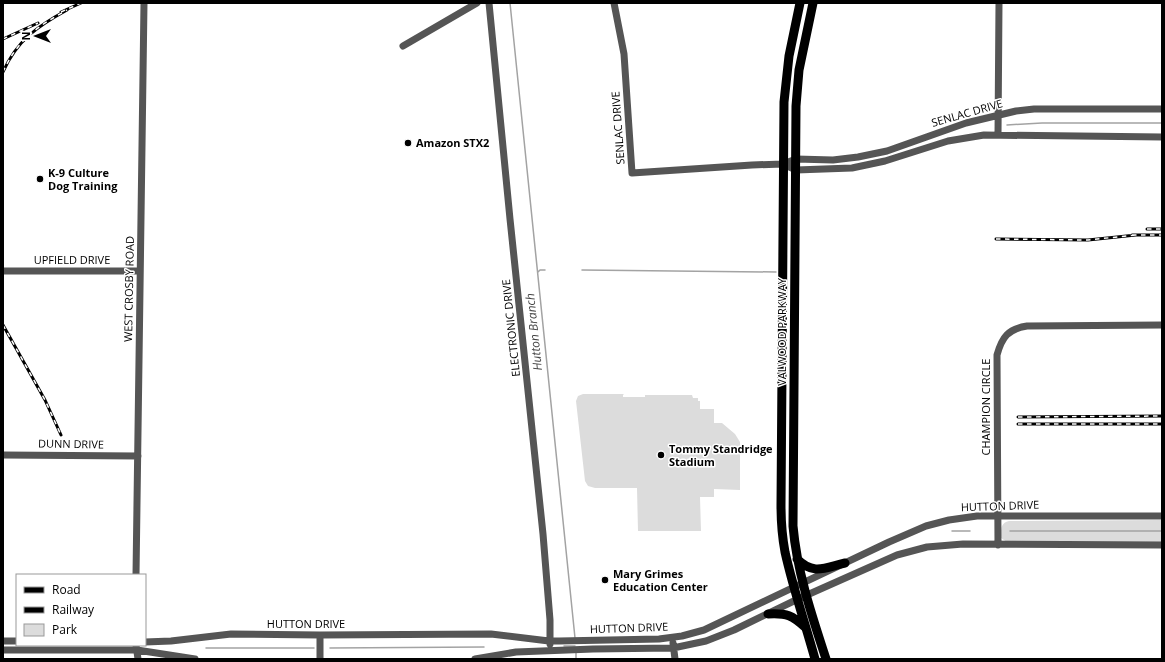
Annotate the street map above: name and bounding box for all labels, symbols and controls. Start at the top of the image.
north arrow [16,16,56,56]
text: N [18,32,33,40]
street label: SENLAC DRIVE [607,91,628,165]
street label: SENLAC DRIVE [929,95,1004,130]
place label: Amazon STX2 [416,135,489,150]
marker: Amazon STX2 [403,138,413,148]
place label: K-9 Culture Dog Training [48,165,118,193]
marker: K-9 Culture Dog Training [35,174,45,184]
street label: WEST CROSBY ROAD [120,236,137,342]
street label: UPFIELD DRIVE [34,252,110,267]
street label: VALWOOD PARKWAY [774,277,789,386]
street label: ELECTRONIC DRIVE [498,279,523,378]
water label: Hutton Branch [521,292,546,372]
street label: CHAMPION CIRCLE [978,359,993,455]
street label: DUNN DRIVE [38,435,104,452]
place label: Tommy Standridge Stadium [669,441,773,469]
marker: Tommy Standridge Stadium [656,450,666,460]
street label: HUTTON DRIVE [961,497,1039,514]
place label: Mary Grimes Education Center [613,566,708,594]
legend [16,574,146,646]
marker: Mary Grimes Education Center [600,575,610,585]
text: Road [52,581,81,598]
text: Railway [52,601,95,618]
street label: HUTTON DRIVE [267,616,345,631]
street label: HUTTON DRIVE [590,619,668,636]
text: Park [52,621,78,638]

